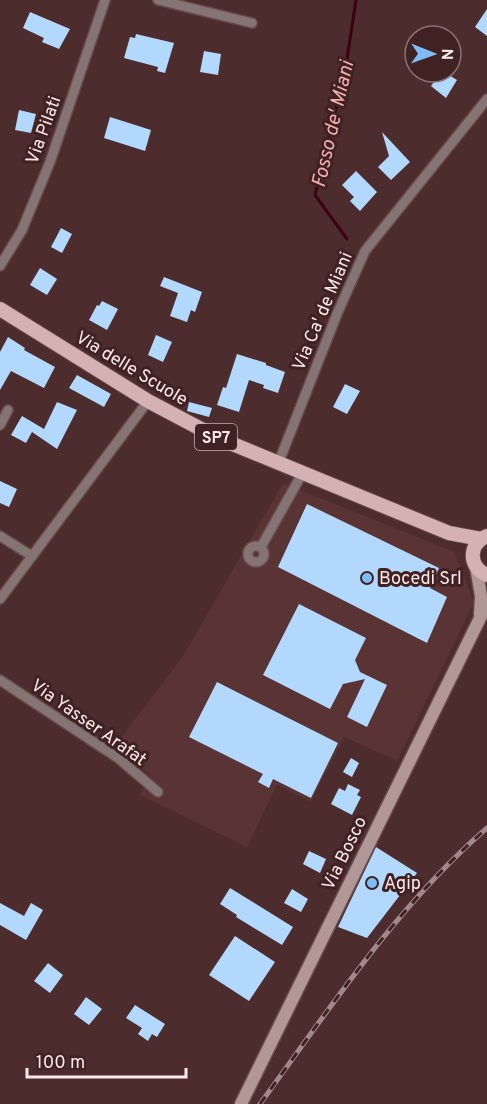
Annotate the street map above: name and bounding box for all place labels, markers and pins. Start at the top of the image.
place label: Bocedi Srl [379,568,462,591]
marker: Bocedi Srl [360,571,374,585]
place label: Agip [384,873,421,896]
marker: Agip [365,876,379,890]

